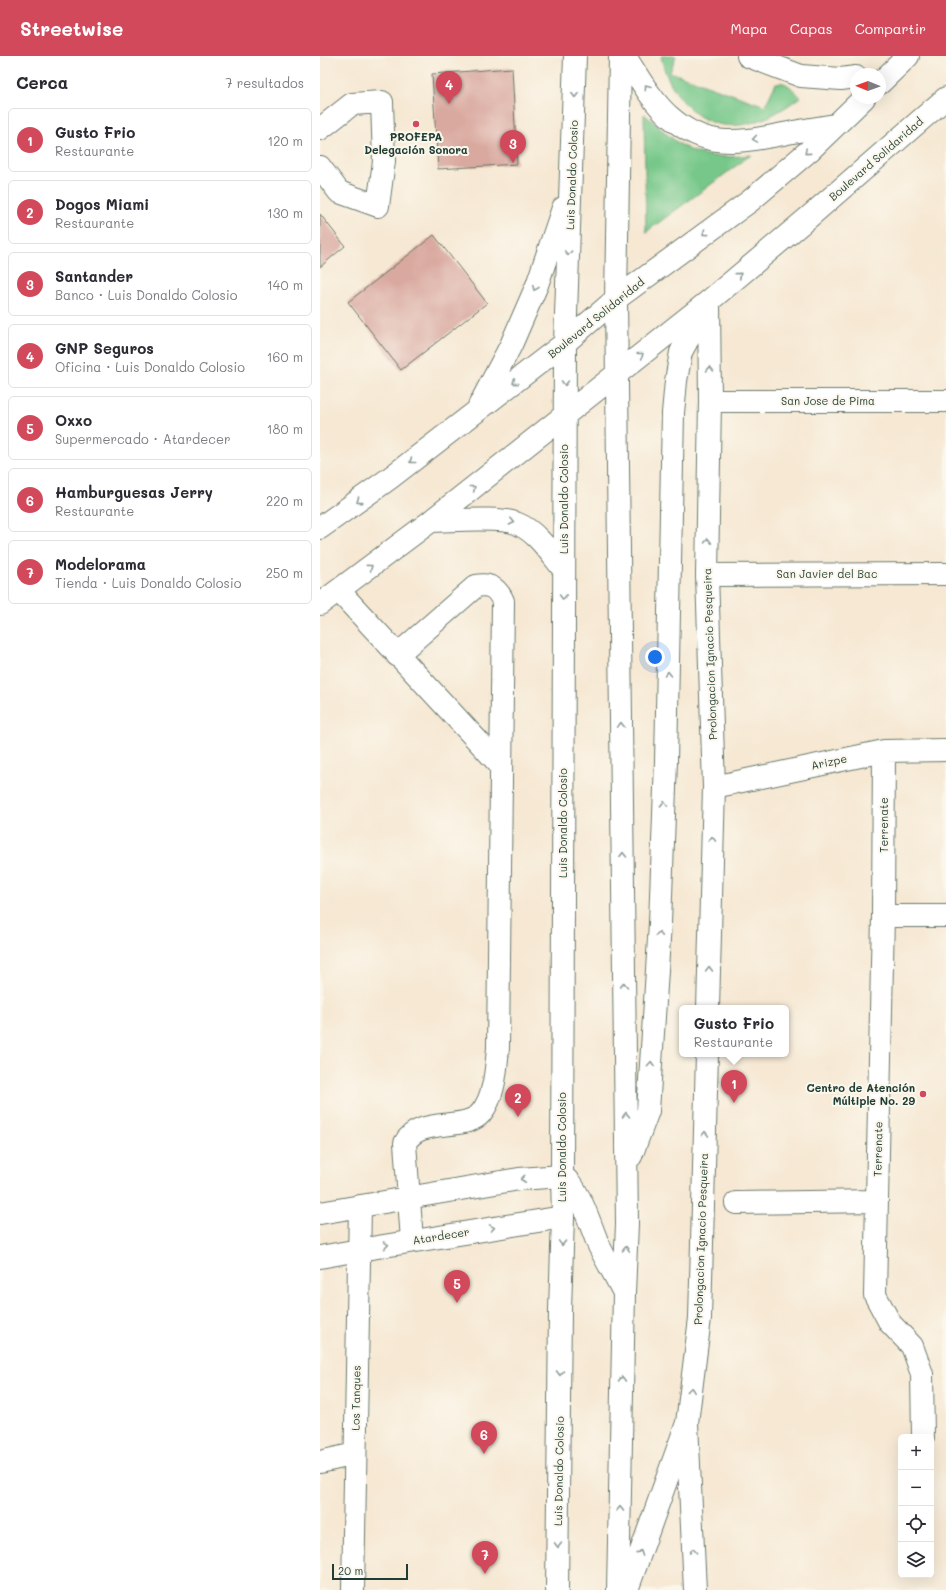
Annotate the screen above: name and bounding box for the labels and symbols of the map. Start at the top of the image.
north arrow [850,68,886,104]
pin: 4 [436,71,462,104]
one-way arrow [644,85,651,92]
one-way arrow [571,92,579,98]
street label: Boulevard Solidaridad [825,114,926,204]
marker: PROFEPA Delegación Sonora [411,119,421,129]
street label: Luis Donaldo Colosio [562,119,581,230]
place label: PROFEPA Delegación Sonora [364,129,468,157]
pin: 3 [500,130,526,163]
one-way arrow [752,134,758,143]
one-way arrow [804,147,812,155]
one-way arrow [703,228,710,235]
one-way arrow [564,250,573,256]
one-way arrow [735,273,742,280]
street label: Boulevard Solidaridad [544,274,647,361]
one-way arrow [532,284,540,292]
one-way arrow [636,353,643,360]
one-way arrow [706,366,714,372]
one-way arrow [512,377,519,384]
one-way arrow [560,380,569,386]
street label: San Jose de Pima [781,393,875,408]
street label: Luis Donaldo Colosio [556,444,571,554]
one-way arrow [409,457,416,464]
one-way arrow [469,486,476,493]
one-way arrow [356,496,363,503]
one-way arrow [509,518,515,526]
one-way arrow [704,538,712,544]
one-way arrow [365,565,372,572]
street label: San Javier del Bac [777,566,877,581]
street label: Prolongacion Ignacio Pesqueira [699,568,720,740]
one-way arrow [559,594,567,600]
your location [645,647,665,667]
one-way arrow [664,671,672,677]
one-way arrow [617,722,625,728]
street label: Arizpe [810,750,848,773]
street label: Luis Donaldo Colosio [555,768,570,878]
street label: Terrenate [876,797,891,853]
one-way arrow [660,801,669,807]
one-way arrow [708,836,717,842]
one-way arrow [619,852,627,858]
one-way arrow [655,931,664,937]
one-way arrow [705,966,713,972]
one-way arrow [620,982,628,988]
one-way arrow [646,1061,655,1067]
pin: 1 [721,1070,747,1103]
place label: Centro de Atención Múltiple No. 29 [807,1080,915,1108]
pin: 2 [505,1084,531,1117]
marker: Centro de Atención Múltiple No. 29 [918,1089,928,1099]
street label: Luis Donaldo Colosio [554,1092,569,1202]
one-way arrow [621,1112,630,1118]
street label: Terrenate [870,1121,885,1177]
one-way arrow [701,1131,709,1137]
street label: Prolongacion Ignacio Pesqueira [690,1153,711,1325]
one-way arrow [520,1174,526,1183]
street label: Atardecer [411,1224,470,1247]
one-way arrow [489,1224,495,1233]
one-way arrow [558,1240,567,1246]
one-way arrow [383,1241,389,1250]
one-way arrow [622,1246,630,1252]
pin: 5 [444,1270,470,1303]
street label: Los Tanques [347,1365,364,1431]
one-way arrow [556,1370,564,1376]
one-way arrow [618,1376,626,1382]
one-way arrow [686,1387,695,1393]
street label: Luis Donaldo Colosio [550,1416,567,1526]
pin: 6 [471,1421,497,1454]
one-way arrow [616,1506,624,1512]
pin: 7 [472,1541,498,1574]
one-way arrow [554,1542,562,1548]
one-way arrow [689,1548,697,1554]
one-way arrow [635,1550,644,1557]
scale bar [332,1562,408,1581]

